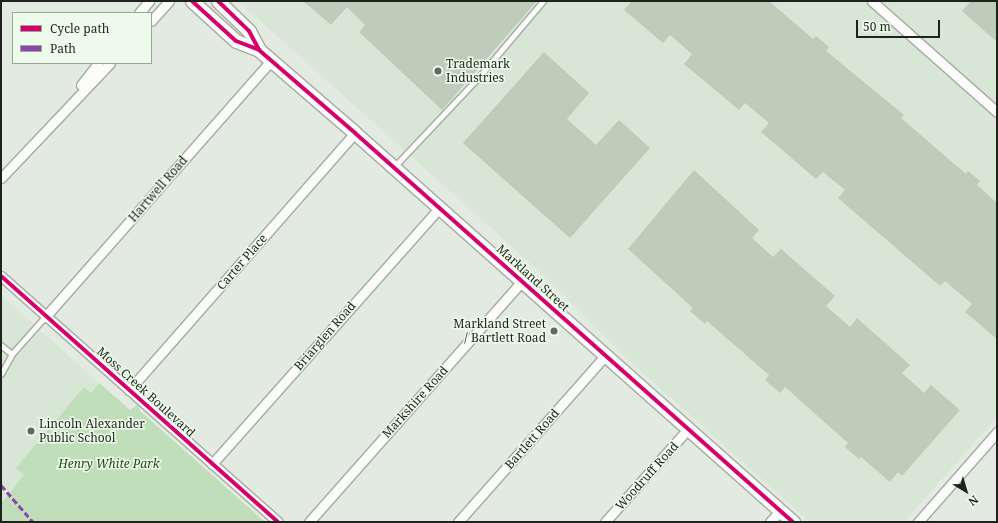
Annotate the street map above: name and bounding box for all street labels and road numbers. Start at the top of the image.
street label: Hartwell Road [126,153,190,225]
street label: Carter Place [214,231,270,293]
street label: Markland Street [494,242,572,314]
street label: Briarglen Road [291,299,359,373]
street label: Moss Creek Boulevard [94,344,198,440]
street label: Markshire Road [379,363,451,441]
street label: Bartlett Road [502,406,562,472]
street label: Woodruff Road [613,439,681,513]

